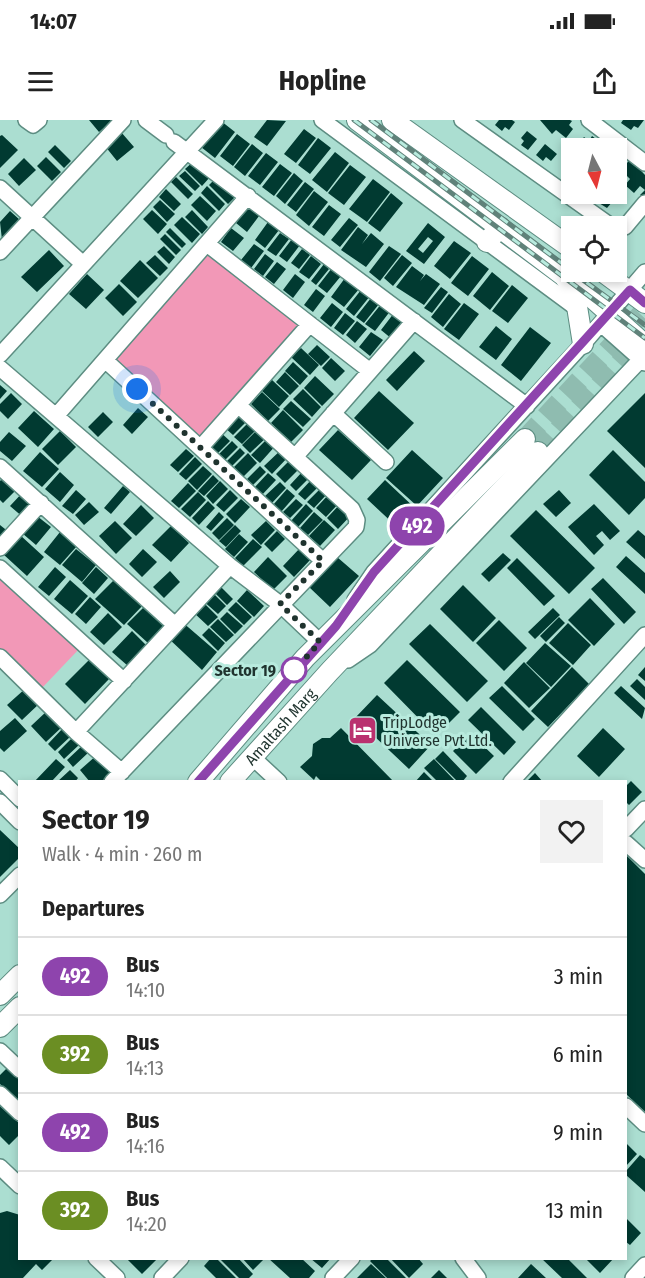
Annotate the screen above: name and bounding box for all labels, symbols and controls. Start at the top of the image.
text: 14:07 [30,8,77,35]
icon: menu [24,65,57,98]
text: Hopline [279,65,366,97]
icon: share [588,65,621,98]
north arrow [561,138,627,204]
map controls [561,138,627,282]
button: locate [561,216,627,282]
your location [122,374,152,404]
line badge: 492 [382,506,452,546]
text: 492 [402,513,432,539]
marker: Sector 19 [281,657,307,683]
place label: Sector 19 [214,661,276,680]
street label: Amaltash Marg [241,684,320,769]
place label: TripLodge Universe Pvt Ltd. [383,713,492,750]
hotel icon: TripLodge Universe Pvt Ltd. [346,715,378,747]
button: heart [540,800,603,863]
text: Sector 19 [42,803,150,836]
text: Walk · 4 min · 260 m [42,842,202,866]
text: Departures [42,895,144,922]
text: Bus [126,951,159,978]
text: 492 [60,963,90,989]
text: 3 min [554,963,603,990]
text: 14:10 [126,978,165,1002]
text: Bus [126,1029,159,1056]
text: 392 [60,1041,90,1067]
text: 6 min [553,1041,603,1068]
text: 14:13 [126,1056,164,1080]
text: Bus [126,1107,159,1134]
text: 492 [60,1119,90,1145]
text: 9 min [553,1119,603,1146]
text: 14:16 [126,1134,165,1158]
text: Bus [126,1185,159,1212]
text: 392 [60,1197,90,1223]
text: 13 min [545,1197,603,1224]
text: 14:20 [126,1212,167,1236]

